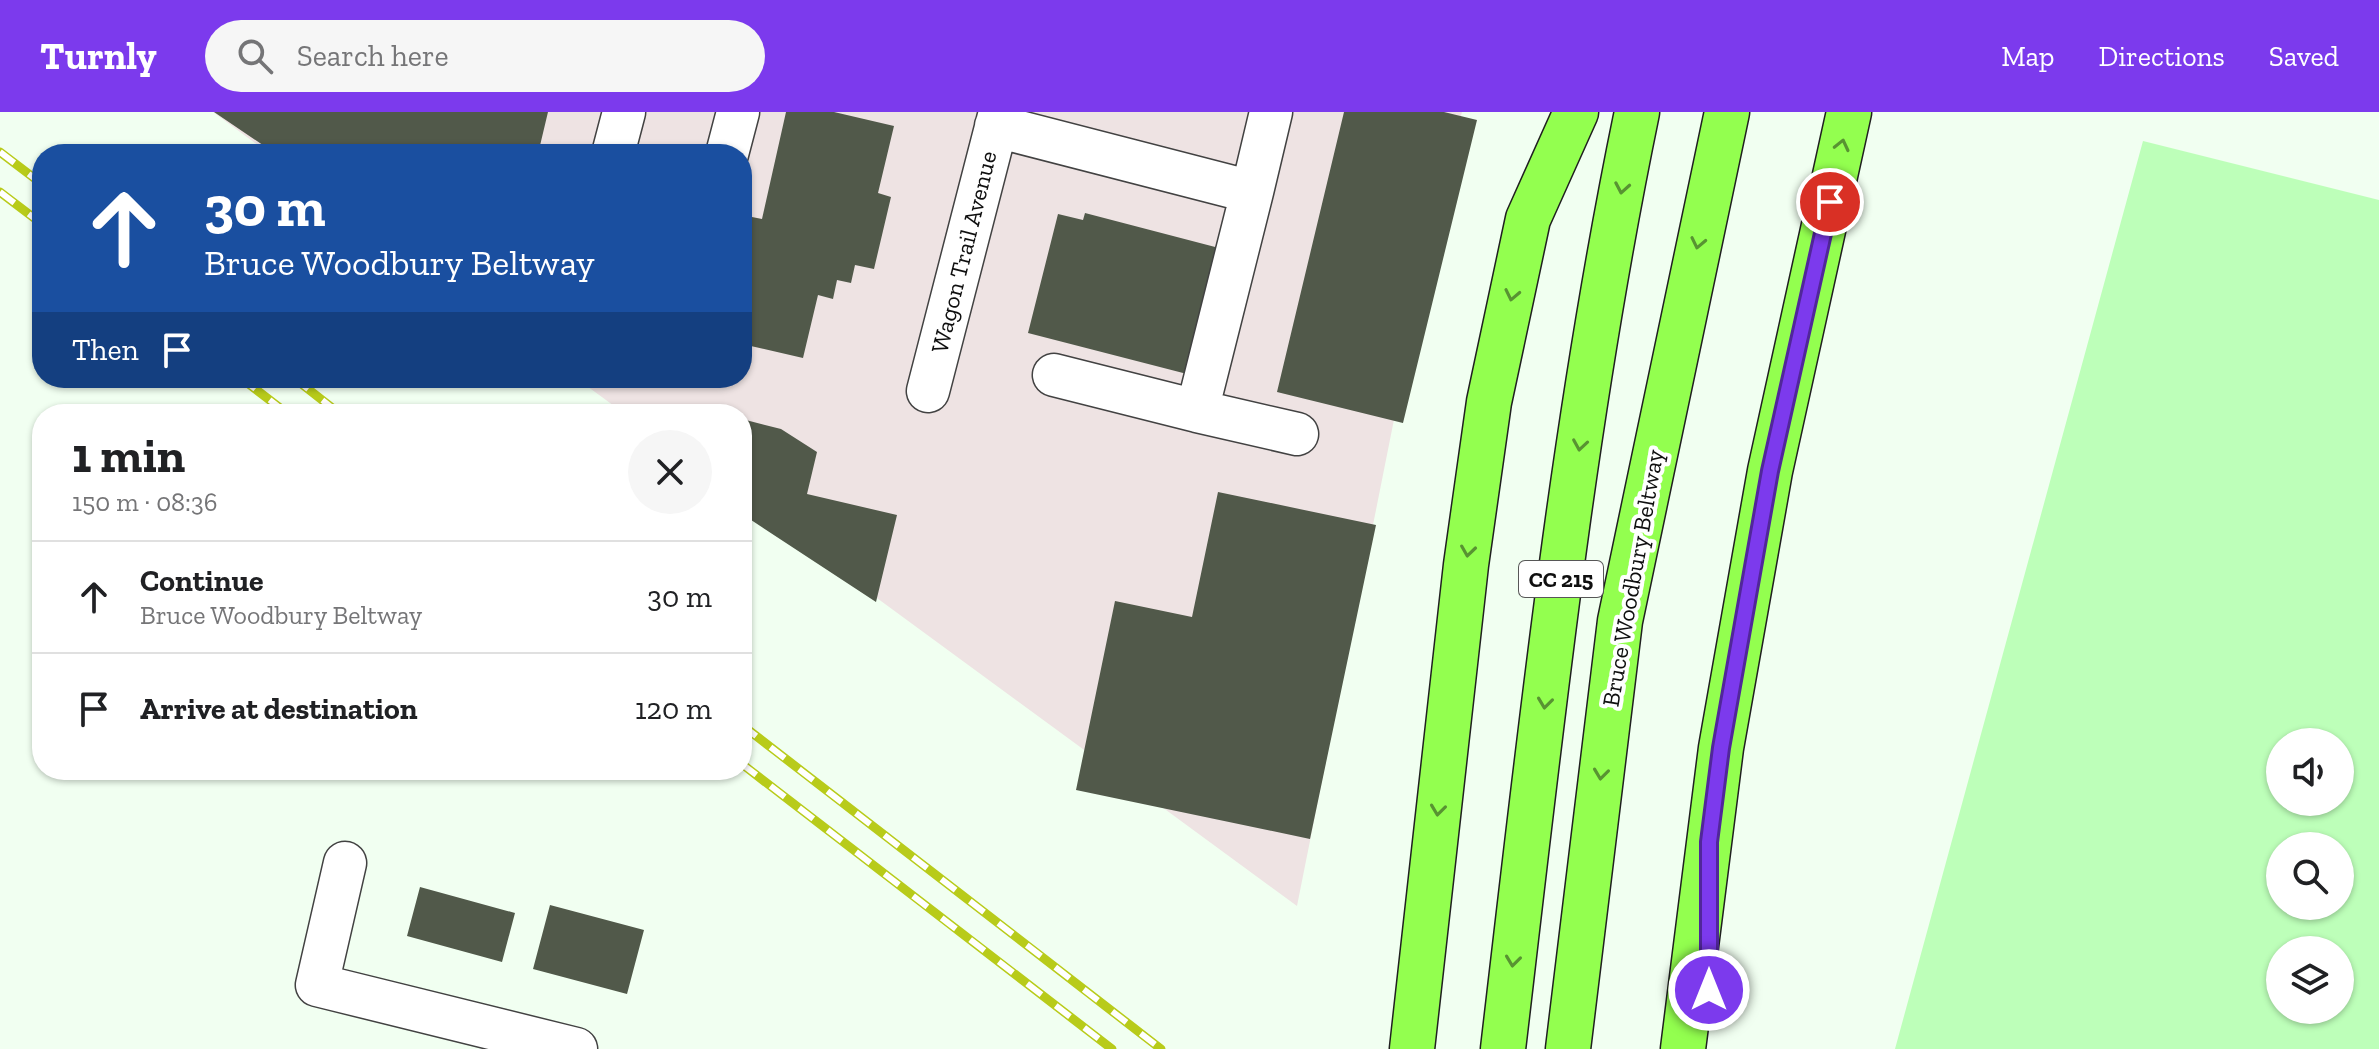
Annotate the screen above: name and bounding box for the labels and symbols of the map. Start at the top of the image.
one-way arrow [1833,139,1850,153]
street label: Wagon Trail Avenue [924,148,1003,356]
pin [1796,168,1864,236]
one-way arrow [1614,182,1631,195]
one-way arrow [1690,236,1707,249]
one-way arrow [1504,288,1521,302]
one-way arrow [1572,438,1589,452]
street label: Bruce Woodbury Beltway [1596,446,1670,709]
one-way arrow [1460,545,1477,558]
road number: CC 215 [1519,561,1603,597]
one-way arrow [1537,696,1554,709]
one-way arrow [1593,767,1610,781]
one-way arrow [1430,804,1447,817]
position arrow [1667,948,1751,1032]
one-way arrow [1505,955,1522,968]

